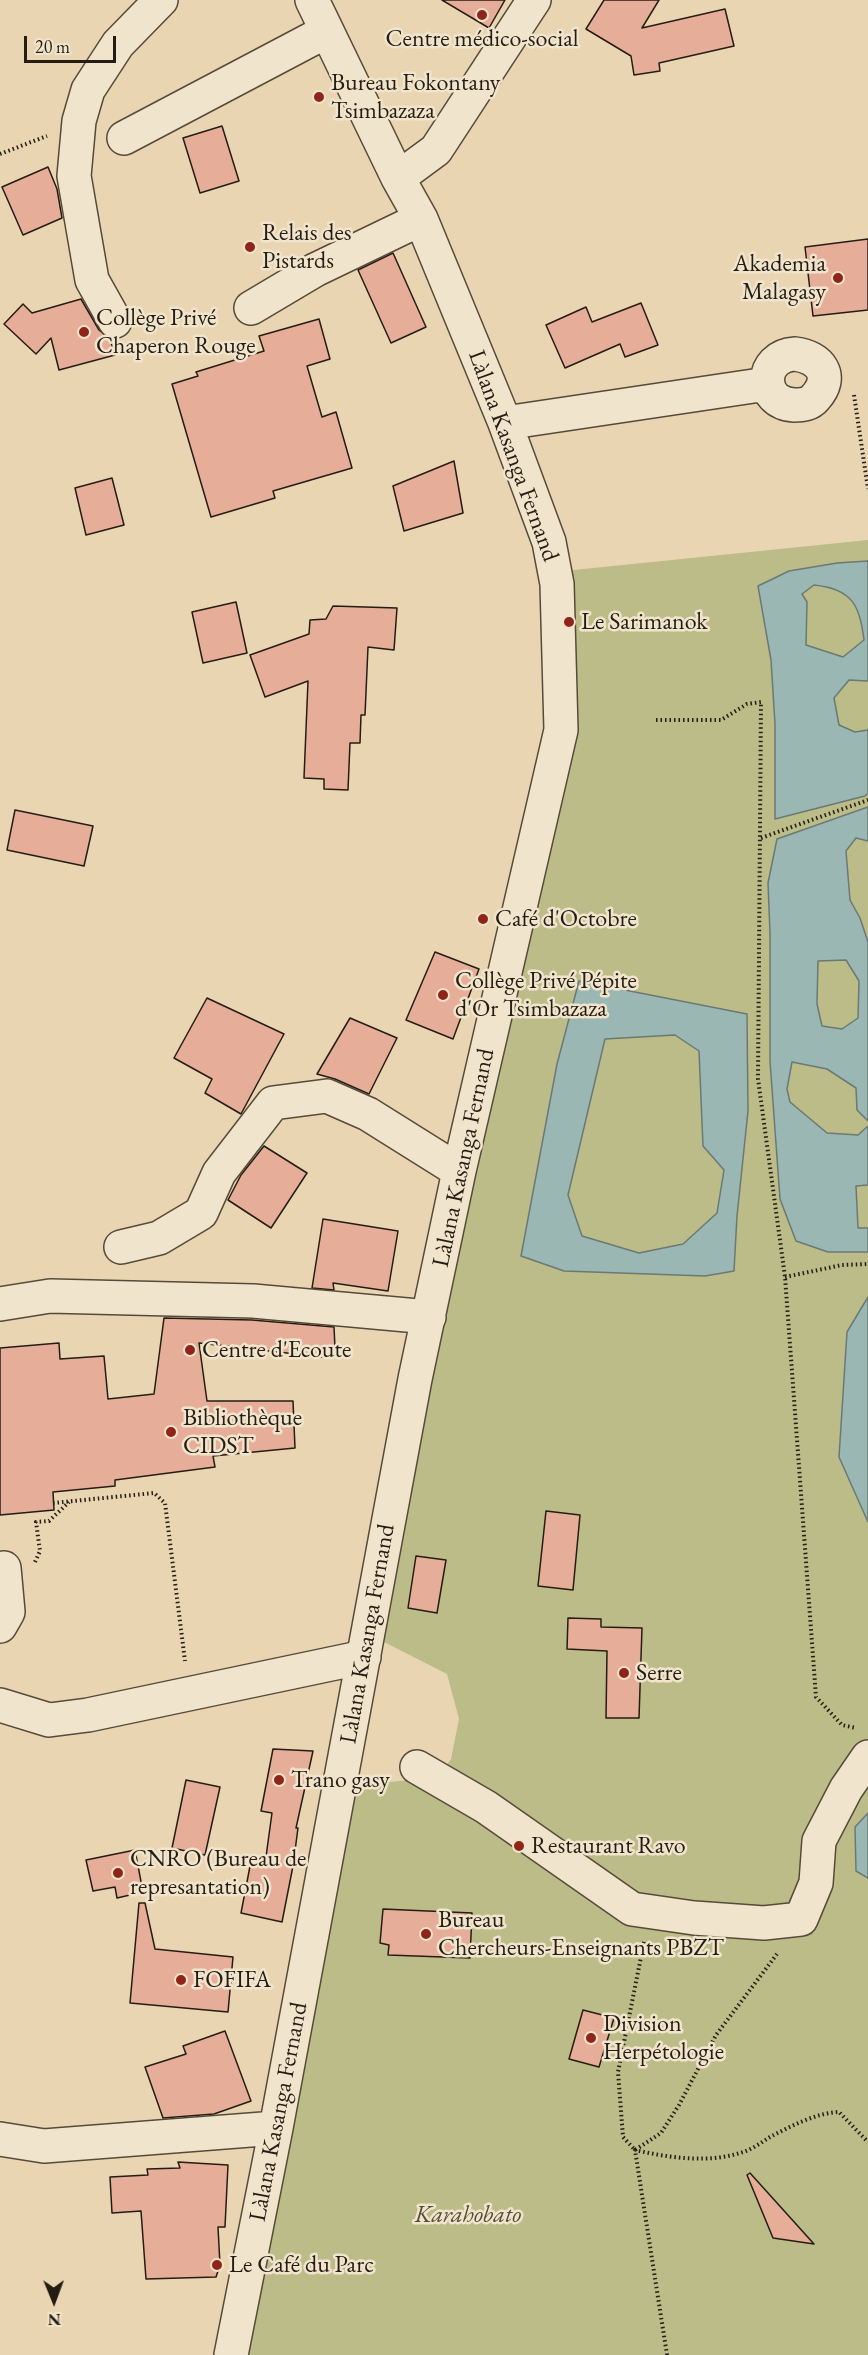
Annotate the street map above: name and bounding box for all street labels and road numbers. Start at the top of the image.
street label: Làlana Kasanga Fernand [461,346,565,566]
street label: Làlana Kasanga Fernand [427,1046,501,1270]
street label: Làlana Kasanga Fernand [334,1522,402,1746]
street label: Làlana Kasanga Fernand [244,2000,314,2224]

